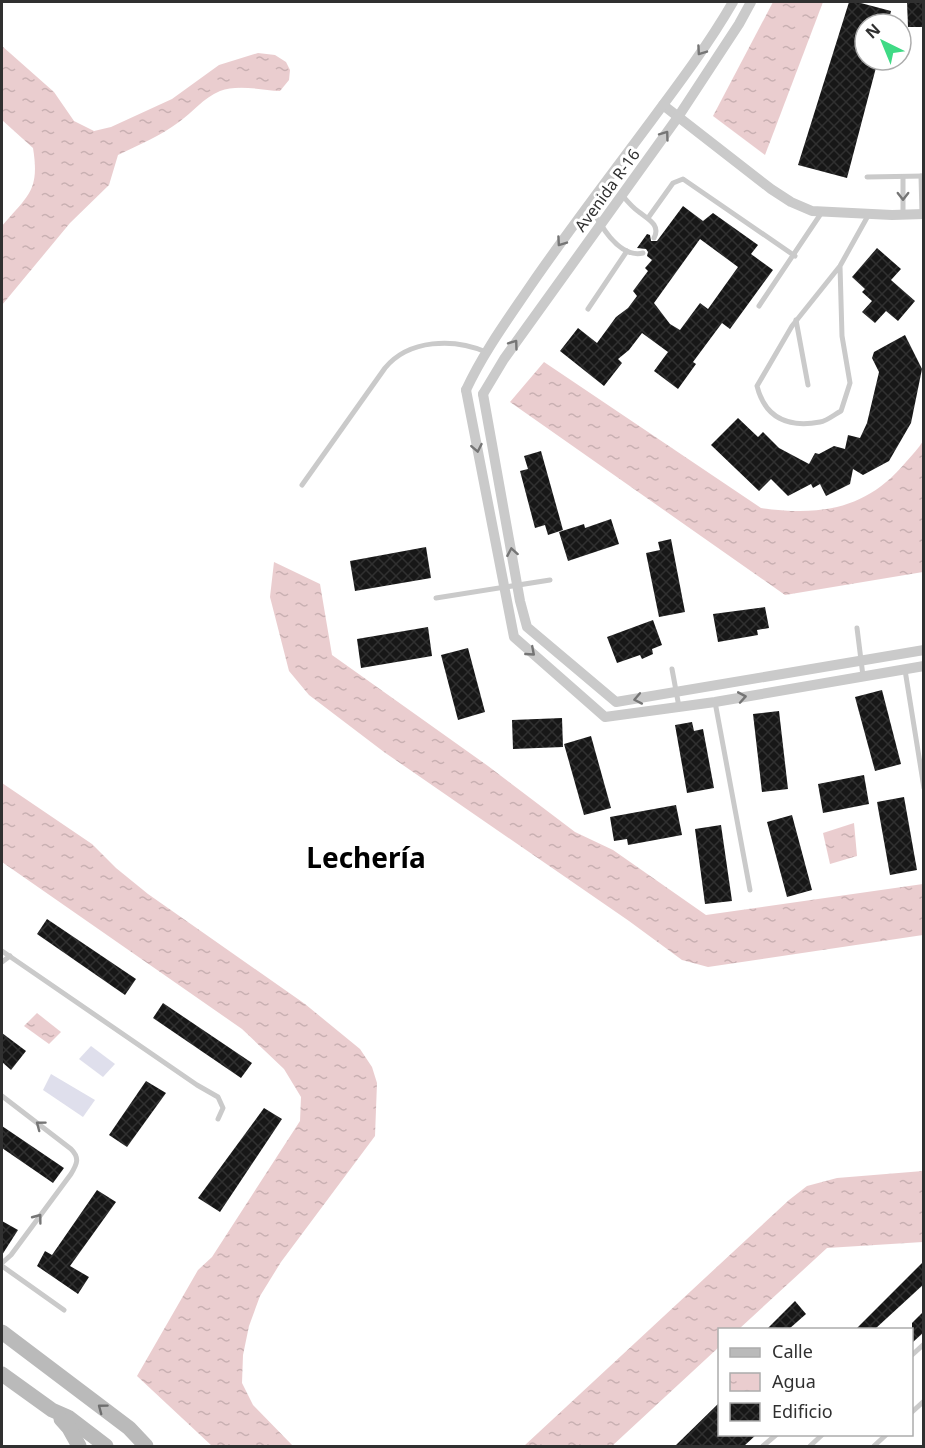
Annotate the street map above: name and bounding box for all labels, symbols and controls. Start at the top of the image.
north arrow [853,12,913,72]
text: N [861,19,885,44]
one-way arrow [697,44,708,55]
one-way arrow [658,130,669,141]
street label: Avenida R-16 [569,144,645,236]
one-way arrow [897,191,909,200]
one-way arrow [557,235,568,246]
one-way arrow [507,340,518,351]
one-way arrow [470,443,482,453]
one-way arrow [506,547,518,557]
one-way arrow [524,645,535,656]
one-way arrow [737,691,747,704]
one-way arrow [634,692,644,705]
district label: Lechería [306,838,426,876]
one-way arrow [36,1121,47,1132]
one-way arrow [31,1214,42,1225]
legend [718,1328,913,1436]
text: Calle [772,1339,813,1363]
text: Agua [772,1369,816,1393]
text: Edificio [772,1399,833,1423]
one-way arrow [98,1404,109,1415]

